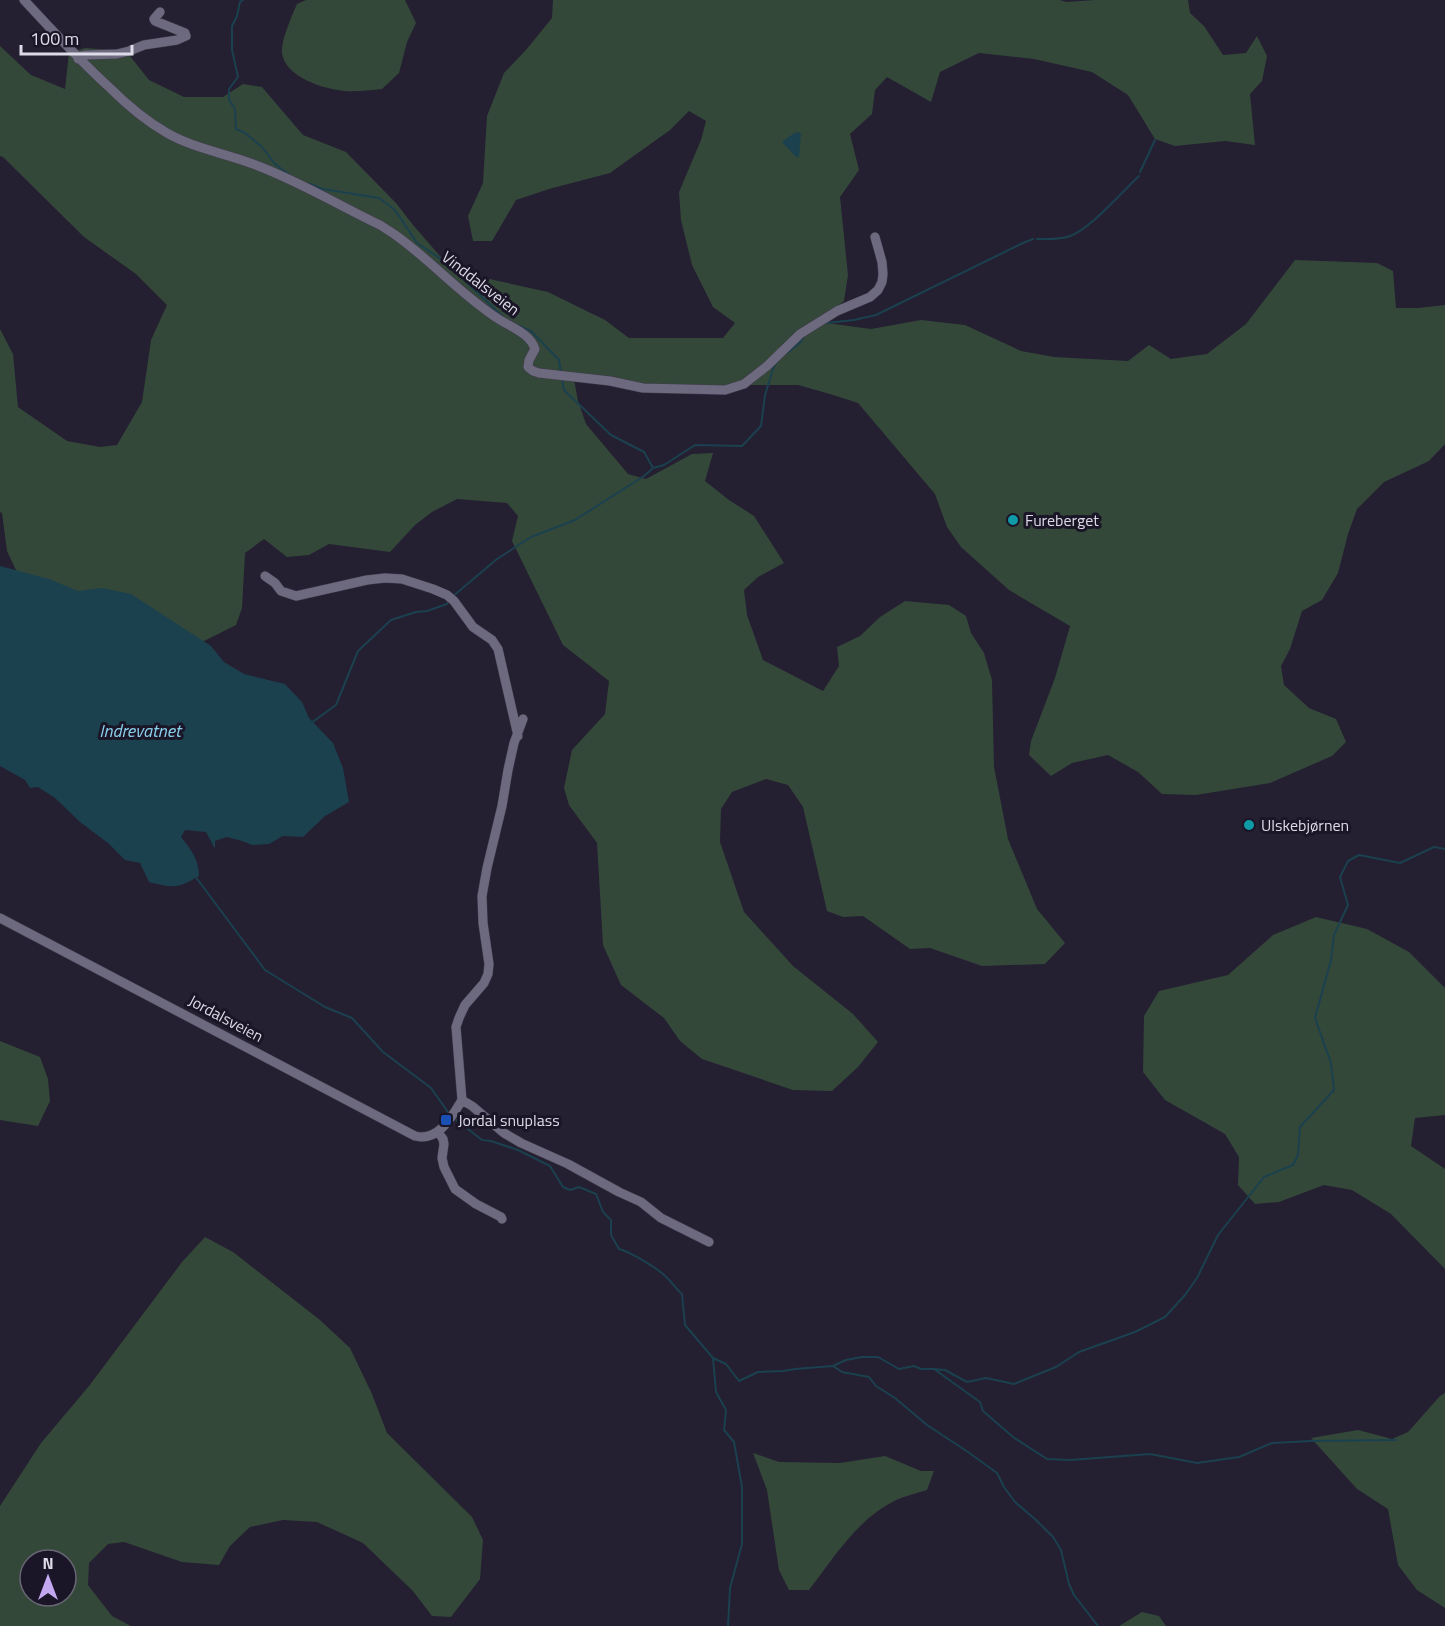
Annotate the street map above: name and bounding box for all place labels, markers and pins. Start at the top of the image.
place label: Fureberget [1025,508,1099,532]
marker: Fureberget [1006,513,1020,527]
place label: Ulskebjørnen [1261,813,1349,837]
marker: Ulskebjørnen [1242,818,1256,832]
place label: Jordal snuplass [458,1108,560,1132]
marker: Jordal snuplass [439,1113,453,1127]

